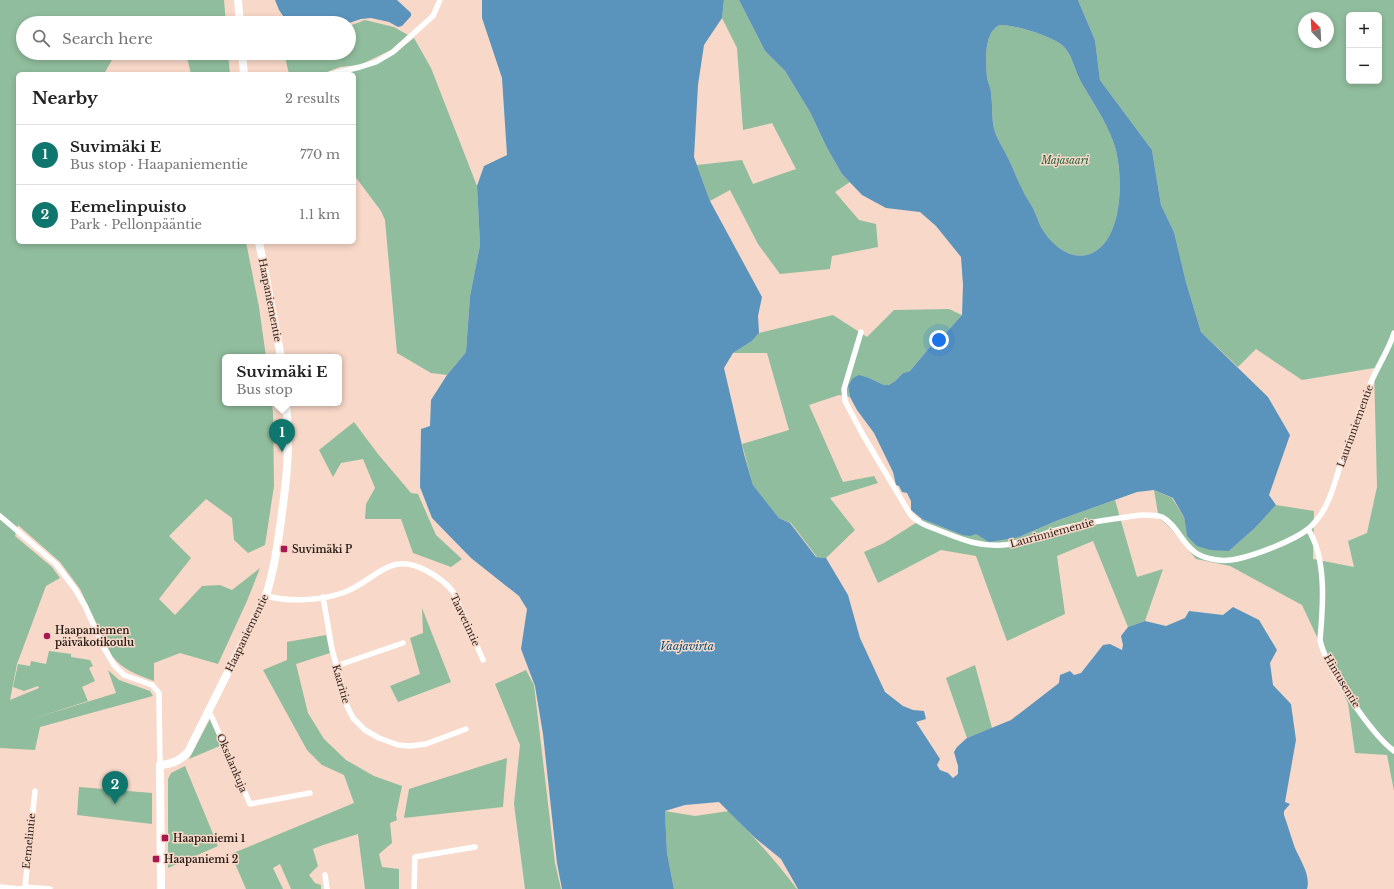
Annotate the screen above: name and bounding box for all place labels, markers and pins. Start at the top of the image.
pin: 1 [269,419,295,452]
place label: Suvimäki P [292,543,352,556]
marker: Suvimäki P [279,544,289,554]
place label: Haapaniemen päiväkotikoulu [55,624,134,649]
marker: Haapaniemen päiväkotikoulu [42,631,52,641]
pin: 2 [102,771,128,804]
place label: Haapaniemi 1 [173,832,246,845]
marker: Haapaniemi 1 [160,833,170,843]
place label: Haapaniemi 2 [164,853,239,866]
marker: Haapaniemi 2 [151,854,161,864]

